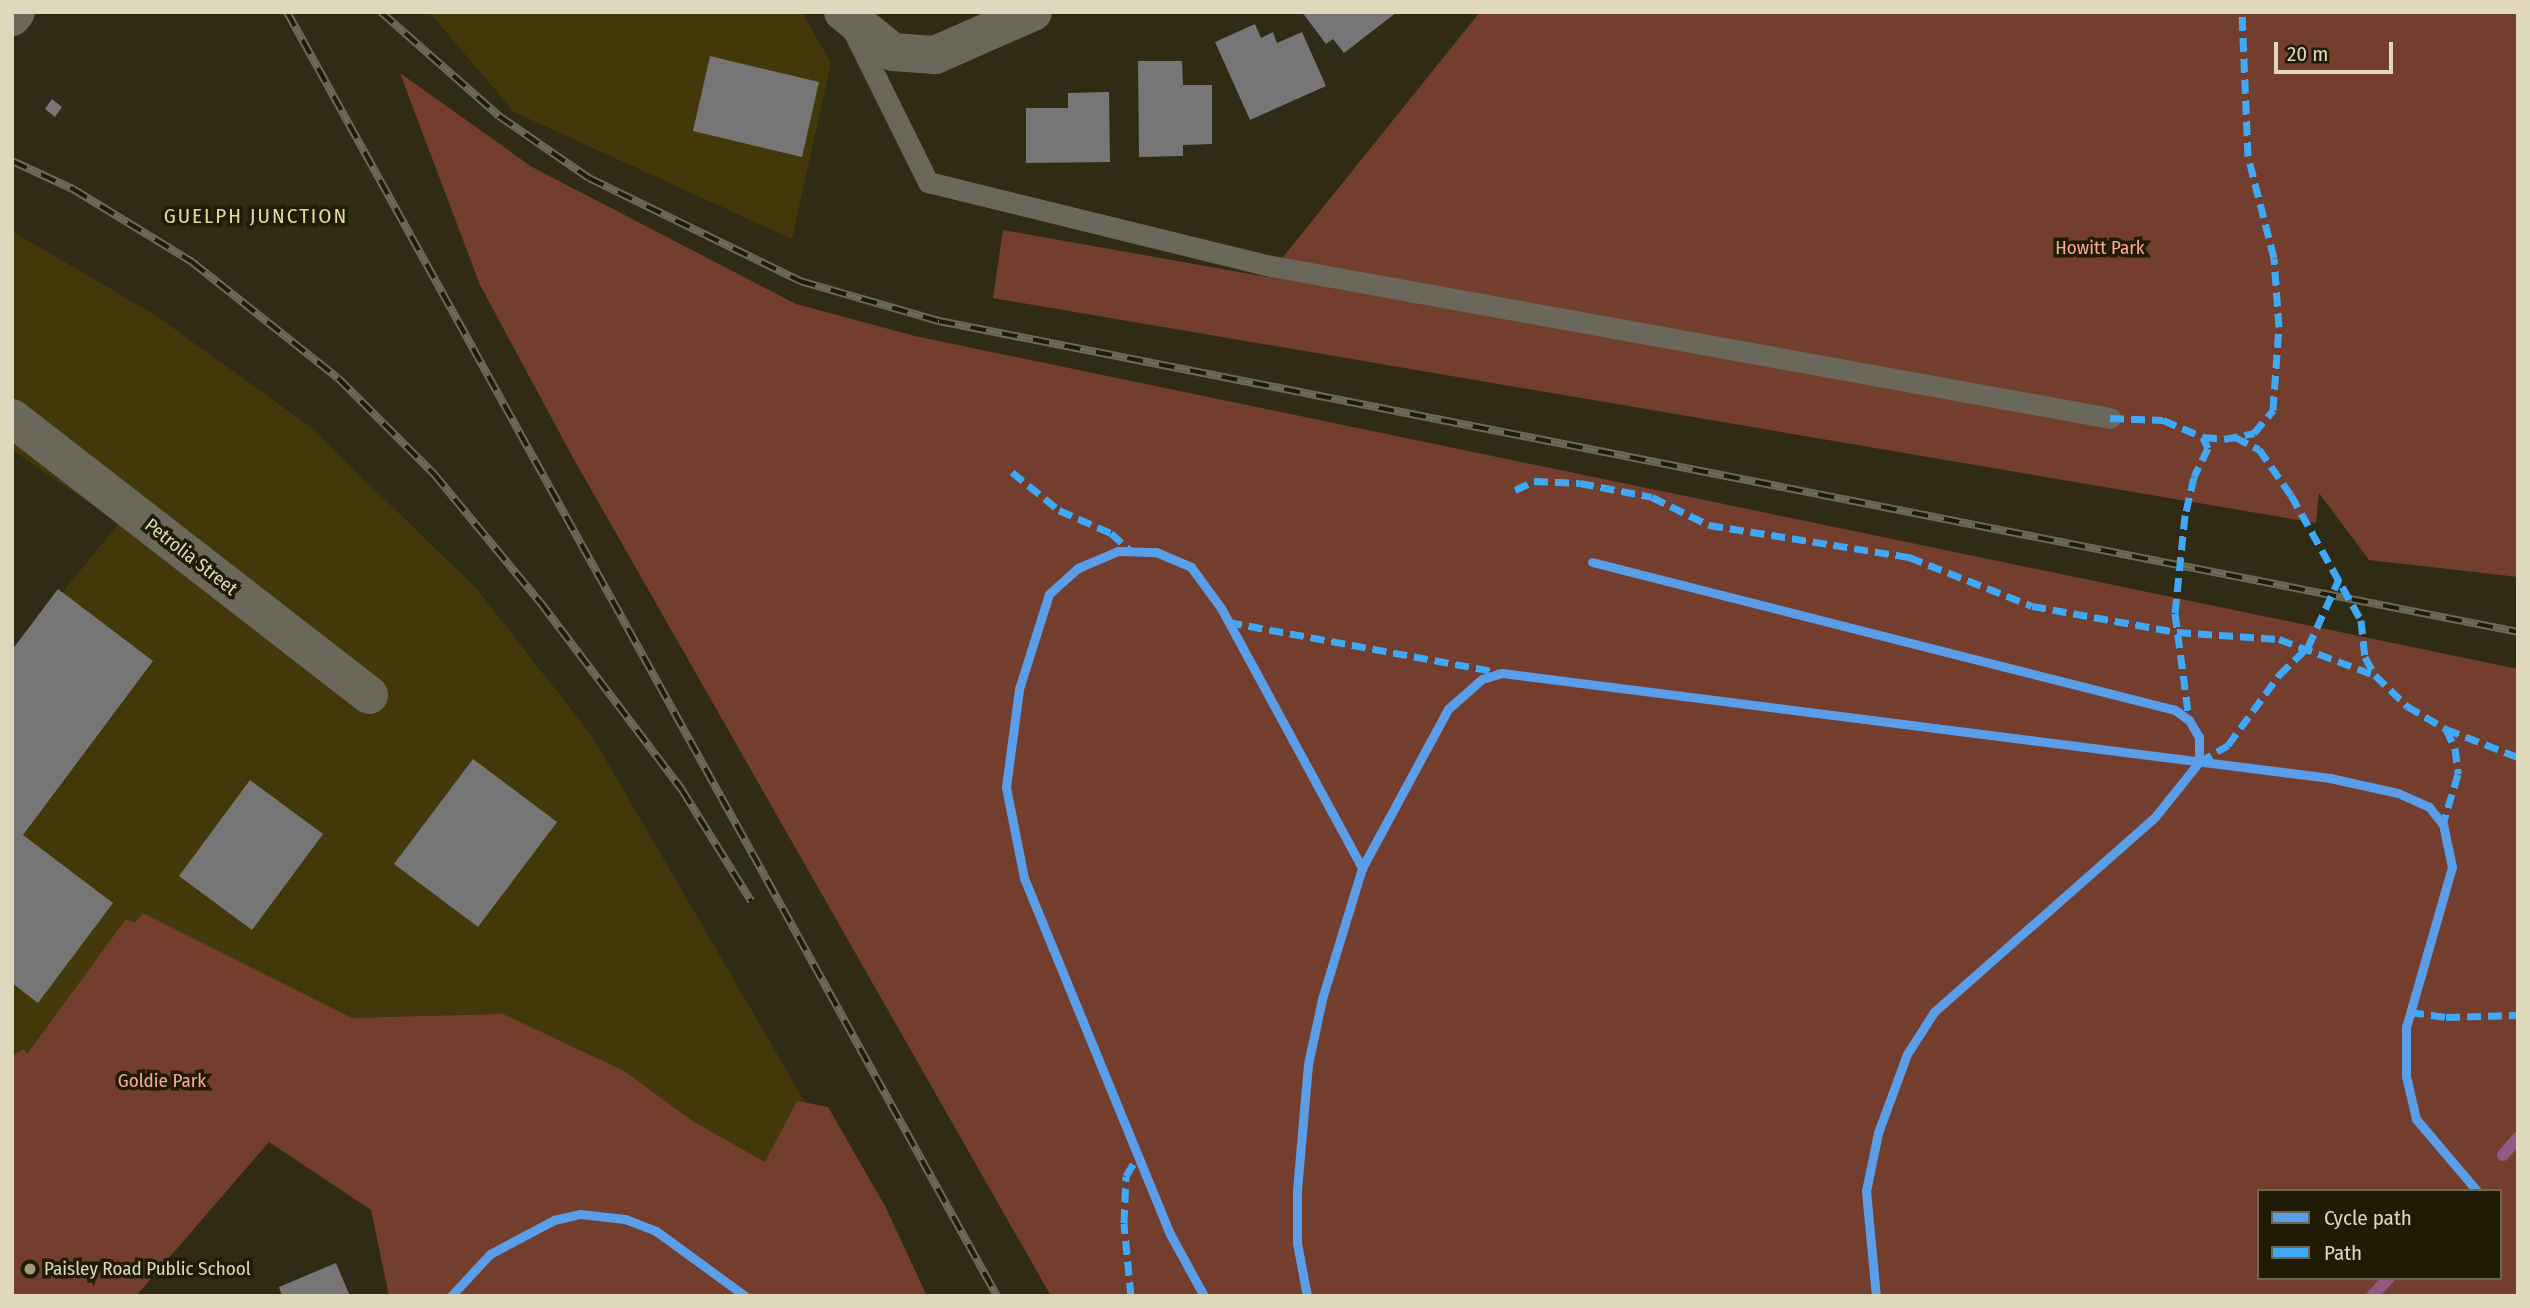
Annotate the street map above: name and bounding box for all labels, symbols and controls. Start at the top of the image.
scale bar [2278,28,2397,72]
text: 20 m [2287,41,2328,67]
district label: GUELPH JUNCTION [166,203,346,229]
park label: Howitt Park [2055,237,2145,259]
street label: Petrolia Street [140,514,242,600]
park label: Goldie Park [118,1070,206,1092]
legend [2257,1189,2502,1280]
text: Cycle path [2324,1205,2412,1231]
text: Path [2324,1240,2362,1266]
place label: Paisley Road Public School [44,1258,251,1280]
marker: Paisley Road Public School [22,1261,38,1277]

